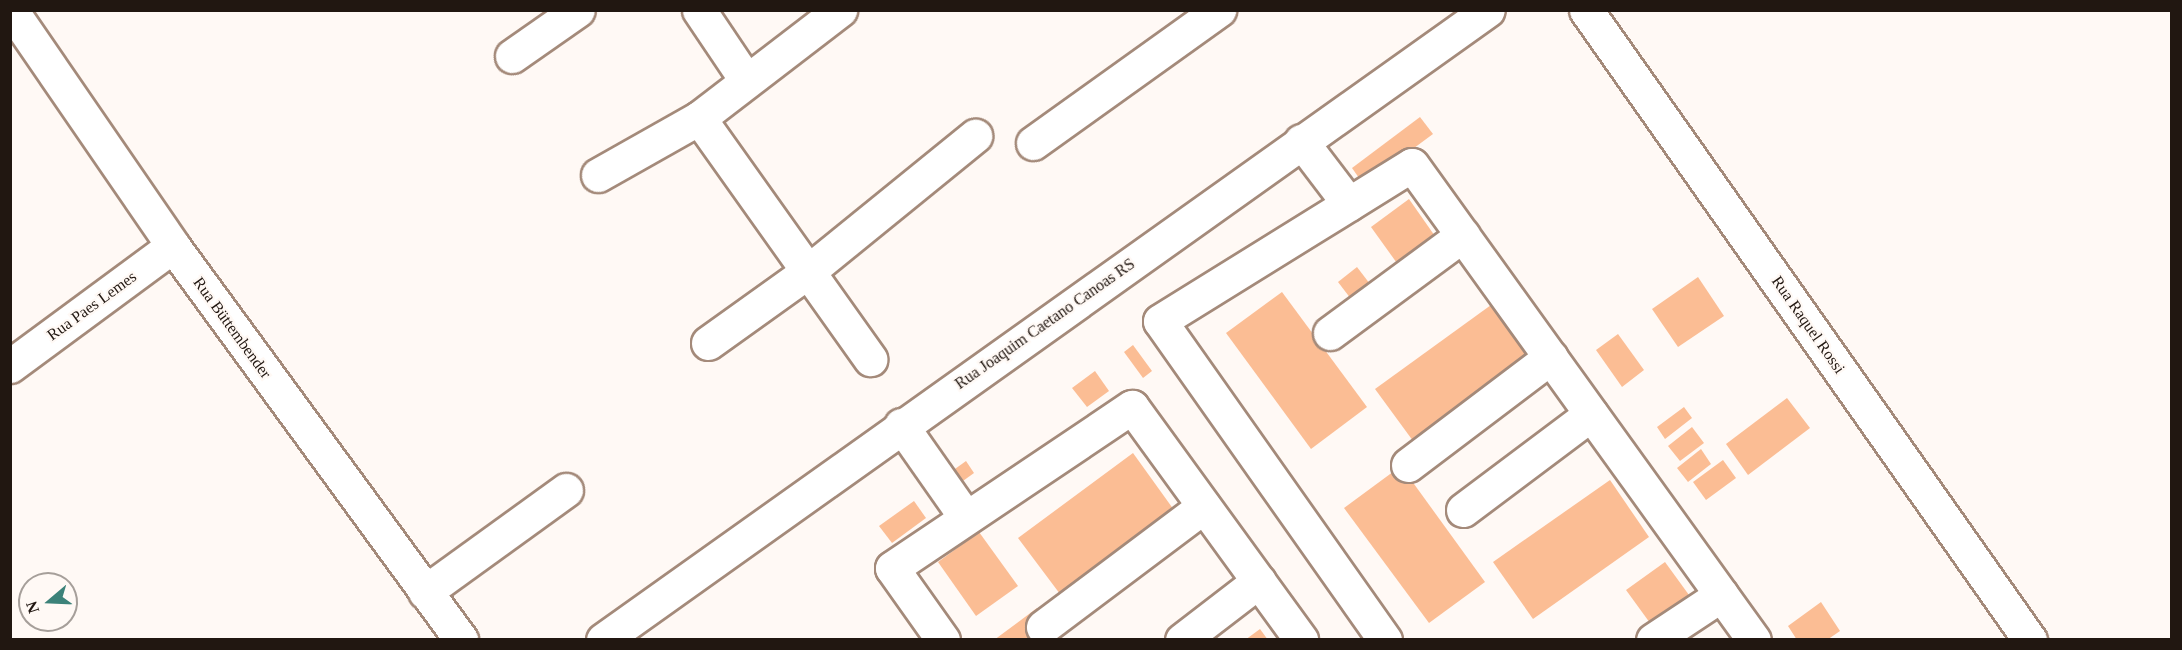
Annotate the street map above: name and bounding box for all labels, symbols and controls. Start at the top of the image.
street label: Rua Joaquim Caetano Canoas RS [951,254,1139,394]
street label: Rua Paes Lemes [44,267,140,345]
street label: Rua Raquel Rossi [1767,273,1849,377]
street label: Rua Büttembender [189,274,275,382]
north arrow [18,572,78,632]
text: N [22,599,42,616]

